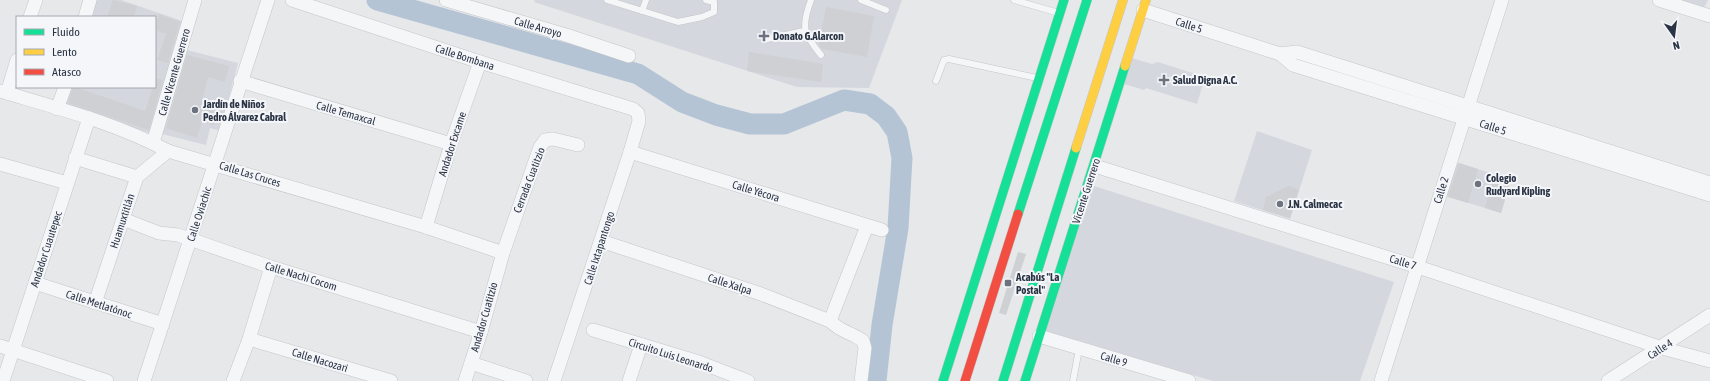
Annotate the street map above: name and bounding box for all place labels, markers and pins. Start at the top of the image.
marker: Donato G.Alarcon [758,30,770,42]
place label: Donato G.Alarcon [773,30,844,42]
marker: Salud Digna A.C. [1158,74,1170,86]
place label: Salud Digna A.C. [1173,74,1237,86]
place label: Jardín de Niños Pedro Álvarez Cabral [202,98,287,123]
marker: Jardín de Niños Pedro Álvarez Cabral [190,105,200,115]
place label: Colegio Rudyard Kipling [1486,172,1550,197]
marker: Colegio Rudyard Kipling [1473,179,1483,189]
place label: J.N. Calmecac [1287,198,1343,210]
marker: J.N. Calmecac [1275,199,1285,209]
place label: Acabús "La Postal" [1015,271,1059,296]
marker: Acabús "La Postal" [1003,278,1013,288]

